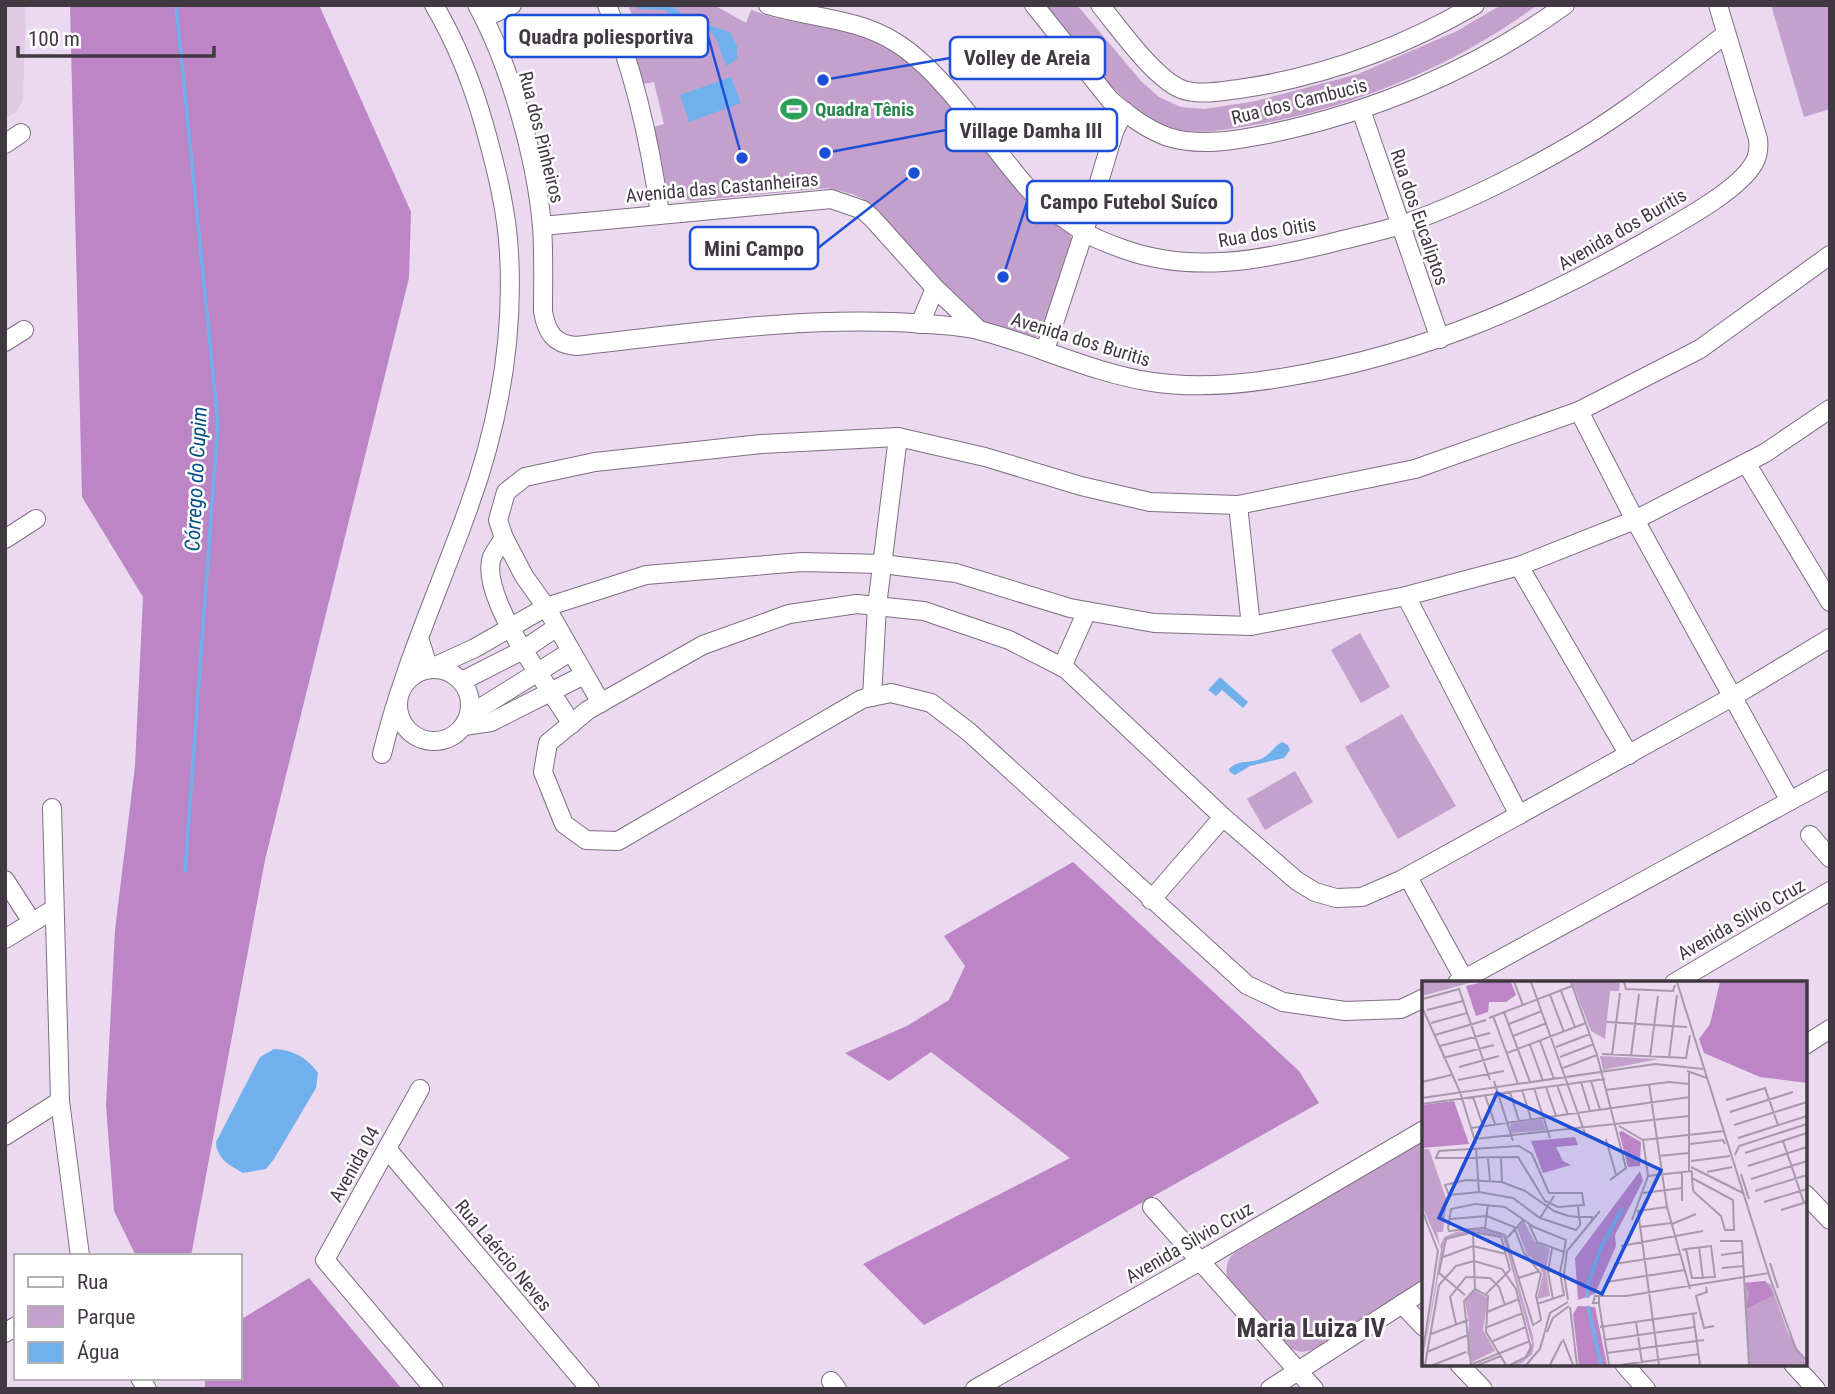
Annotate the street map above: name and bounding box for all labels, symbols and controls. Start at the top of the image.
scale bar [18,14,214,58]
callout: Quadra poliesportiva [505,15,708,57]
text: Quadra poliesportiva [519,25,694,49]
text: 100 m [28,27,80,51]
callout: Volley de Areia [950,37,1105,79]
text: Volley de Areia [964,46,1090,70]
street label: Rua dos Pinheiros [514,69,569,205]
street label: Rua dos Cambucis [1229,73,1369,129]
sports icon: Quadra Tênis [779,94,809,124]
place label: Quadra Tênis [815,98,914,121]
callout: Village Damha III [946,109,1117,151]
text: Village Damha III [960,119,1102,143]
street label: Rua dos Eucaliptos [1385,146,1454,288]
street label: Avenida das Castanheiras [625,168,819,207]
callout: Campo Futebol Suíco [1027,181,1232,223]
street label: Avenida dos Buritis [1554,183,1690,275]
text: Campo Futebol Suíco [1040,190,1218,214]
street label: Rua dos Oitis [1216,213,1318,252]
callout: Mini Campo [690,227,818,269]
text: Mini Campo [704,237,804,261]
street label: Avenida dos Buritis [1009,307,1153,372]
water label: Córrego do Cupim [180,406,212,552]
street label: Avenida Silvio Cruz [1674,874,1809,965]
inset map [1422,981,1807,1366]
street label: Avenida 04 [324,1123,385,1206]
street label: Rua Laércio Neves [450,1195,557,1316]
street label: Avenida Silvio Cruz [1122,1197,1257,1288]
legend [14,1254,242,1380]
text: Rua [77,1270,108,1294]
text: Parque [77,1305,135,1329]
district label: Maria Luiza IV [1237,1313,1386,1343]
text: Água [77,1340,120,1364]

